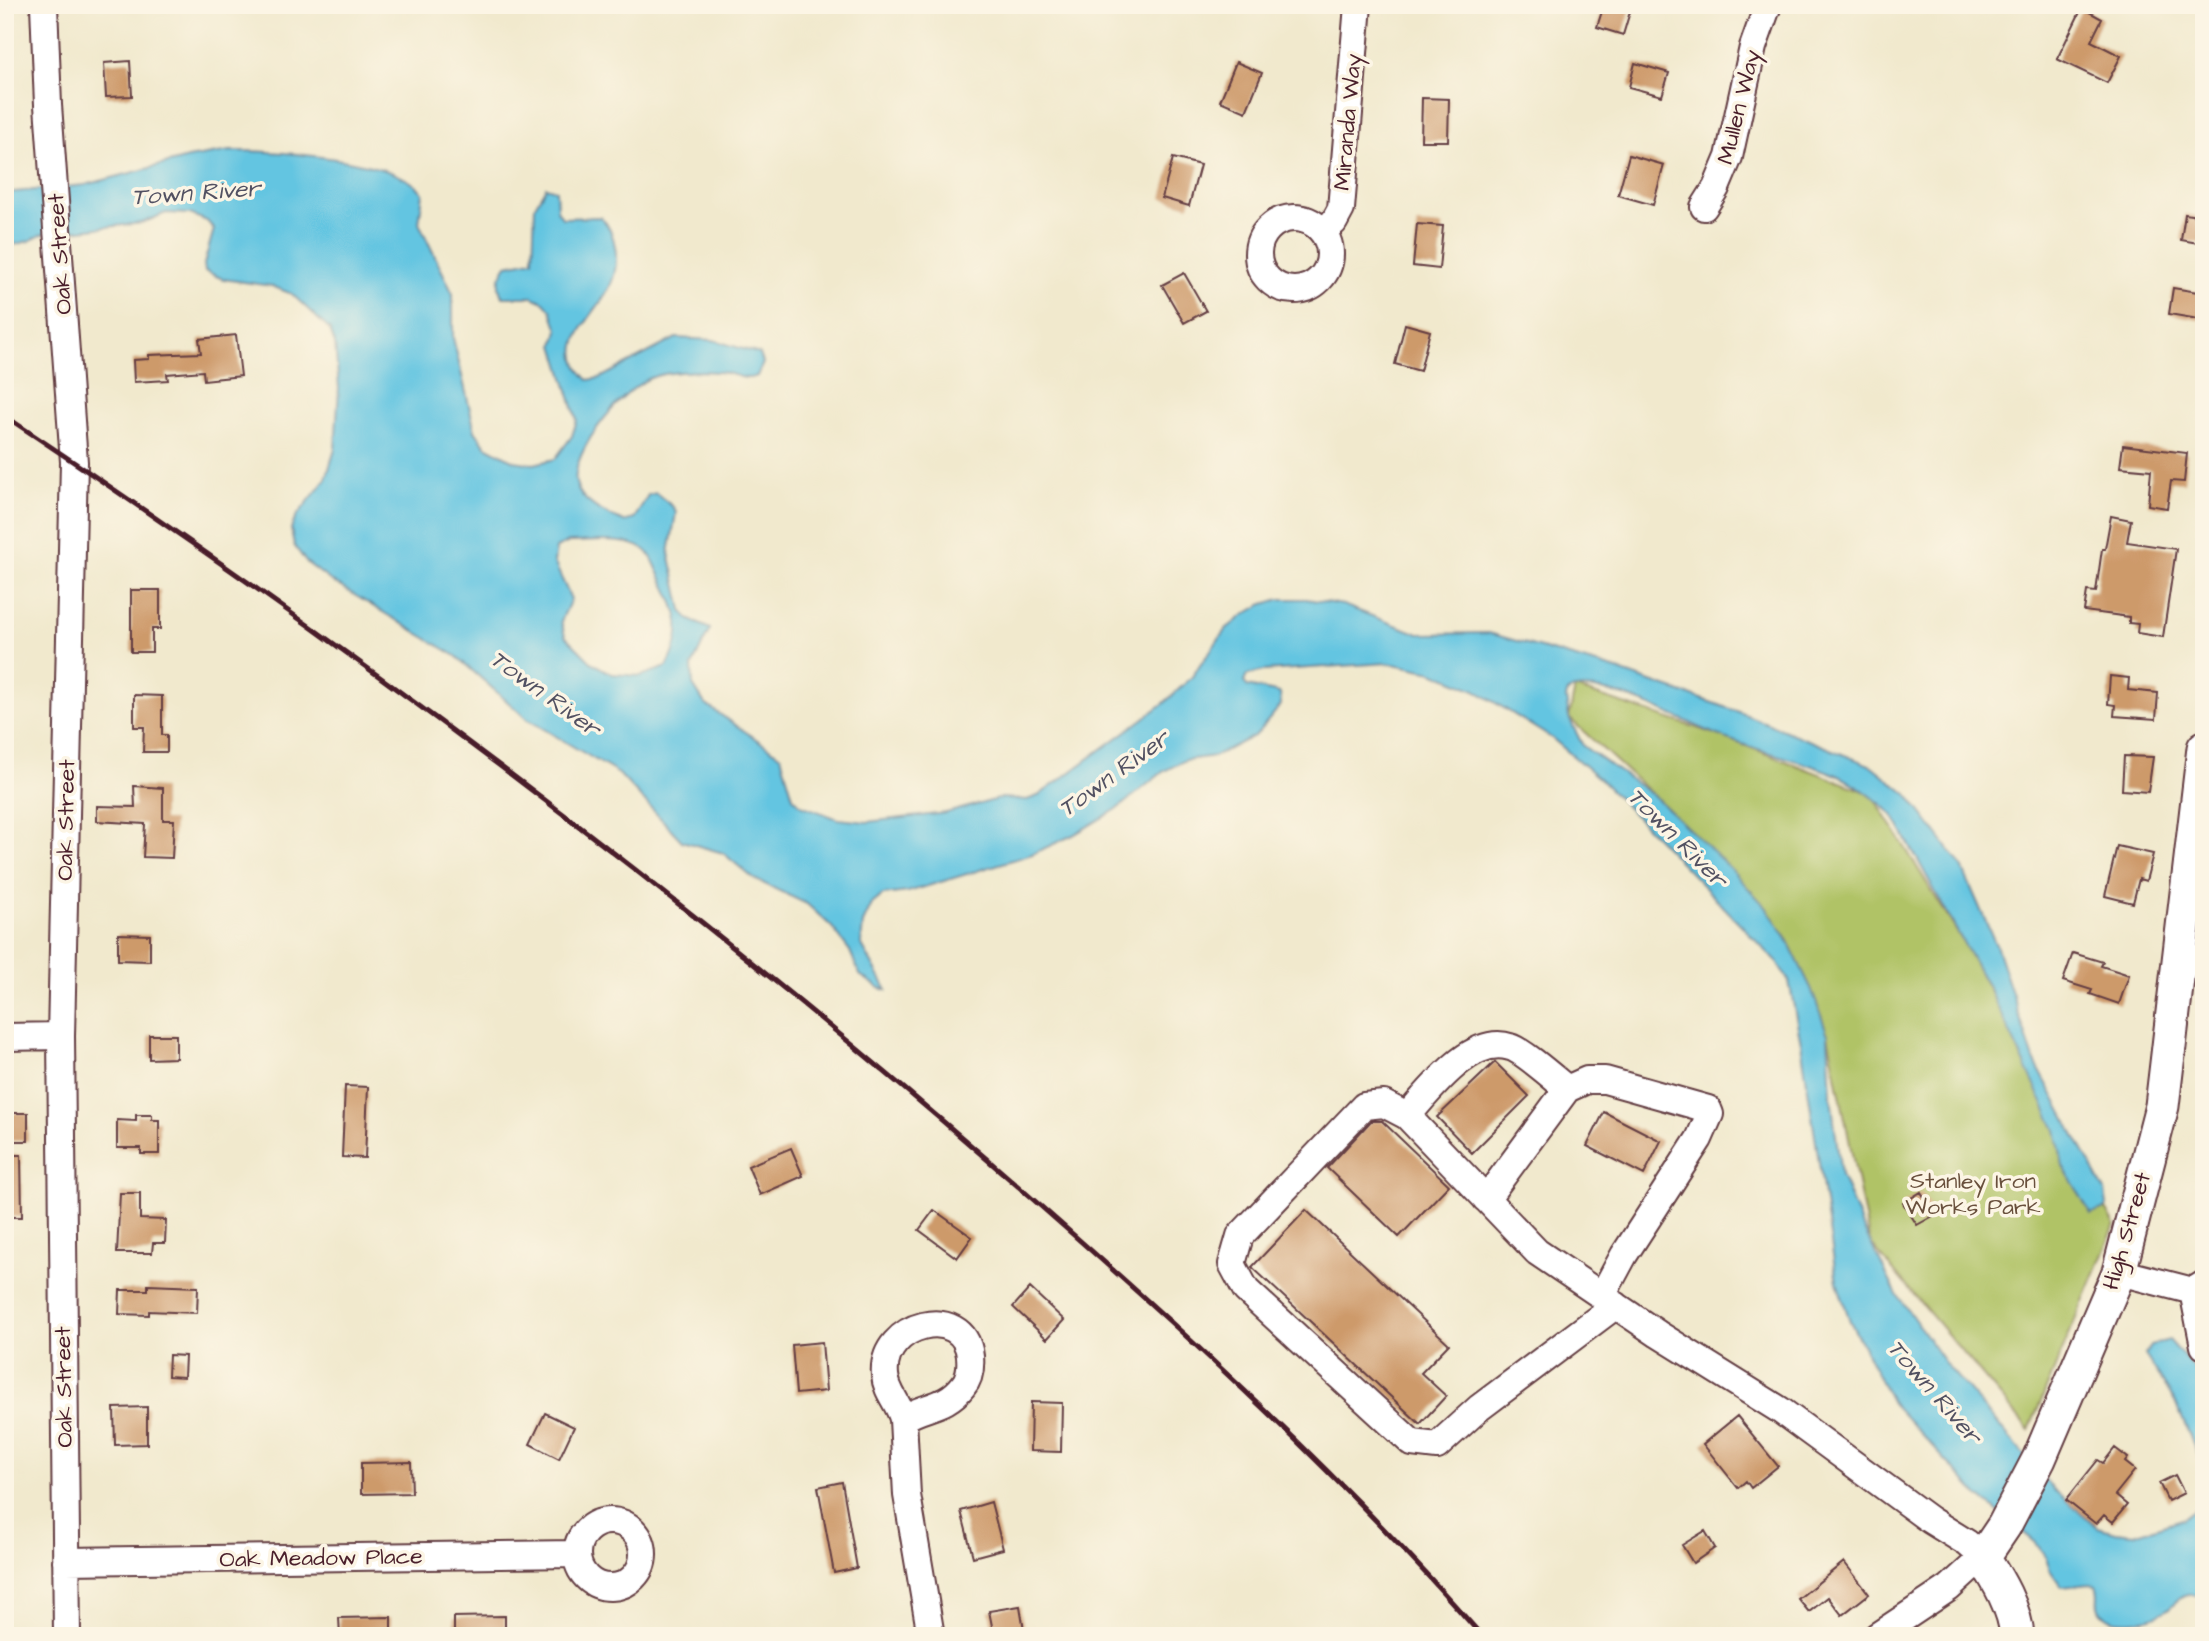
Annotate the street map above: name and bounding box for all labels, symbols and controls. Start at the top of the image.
street label: Mullen Way [1709,46,1770,168]
street label: Miranda Way [1326,52,1371,192]
water label: Town River [131,171,264,214]
street label: Oak Street [40,192,80,316]
water label: Town River [483,642,609,747]
water label: Town River [1052,721,1178,826]
street label: Oak Street [49,758,83,881]
water label: Town River [1619,780,1737,898]
park label: Stanley Iron Works Park [1905,1165,2041,1223]
street label: High Street [2095,1168,2160,1294]
street label: Oak Street [47,1325,81,1448]
water label: Town River [1879,1332,1991,1454]
street label: Oak Meadow Place [219,1540,423,1576]

